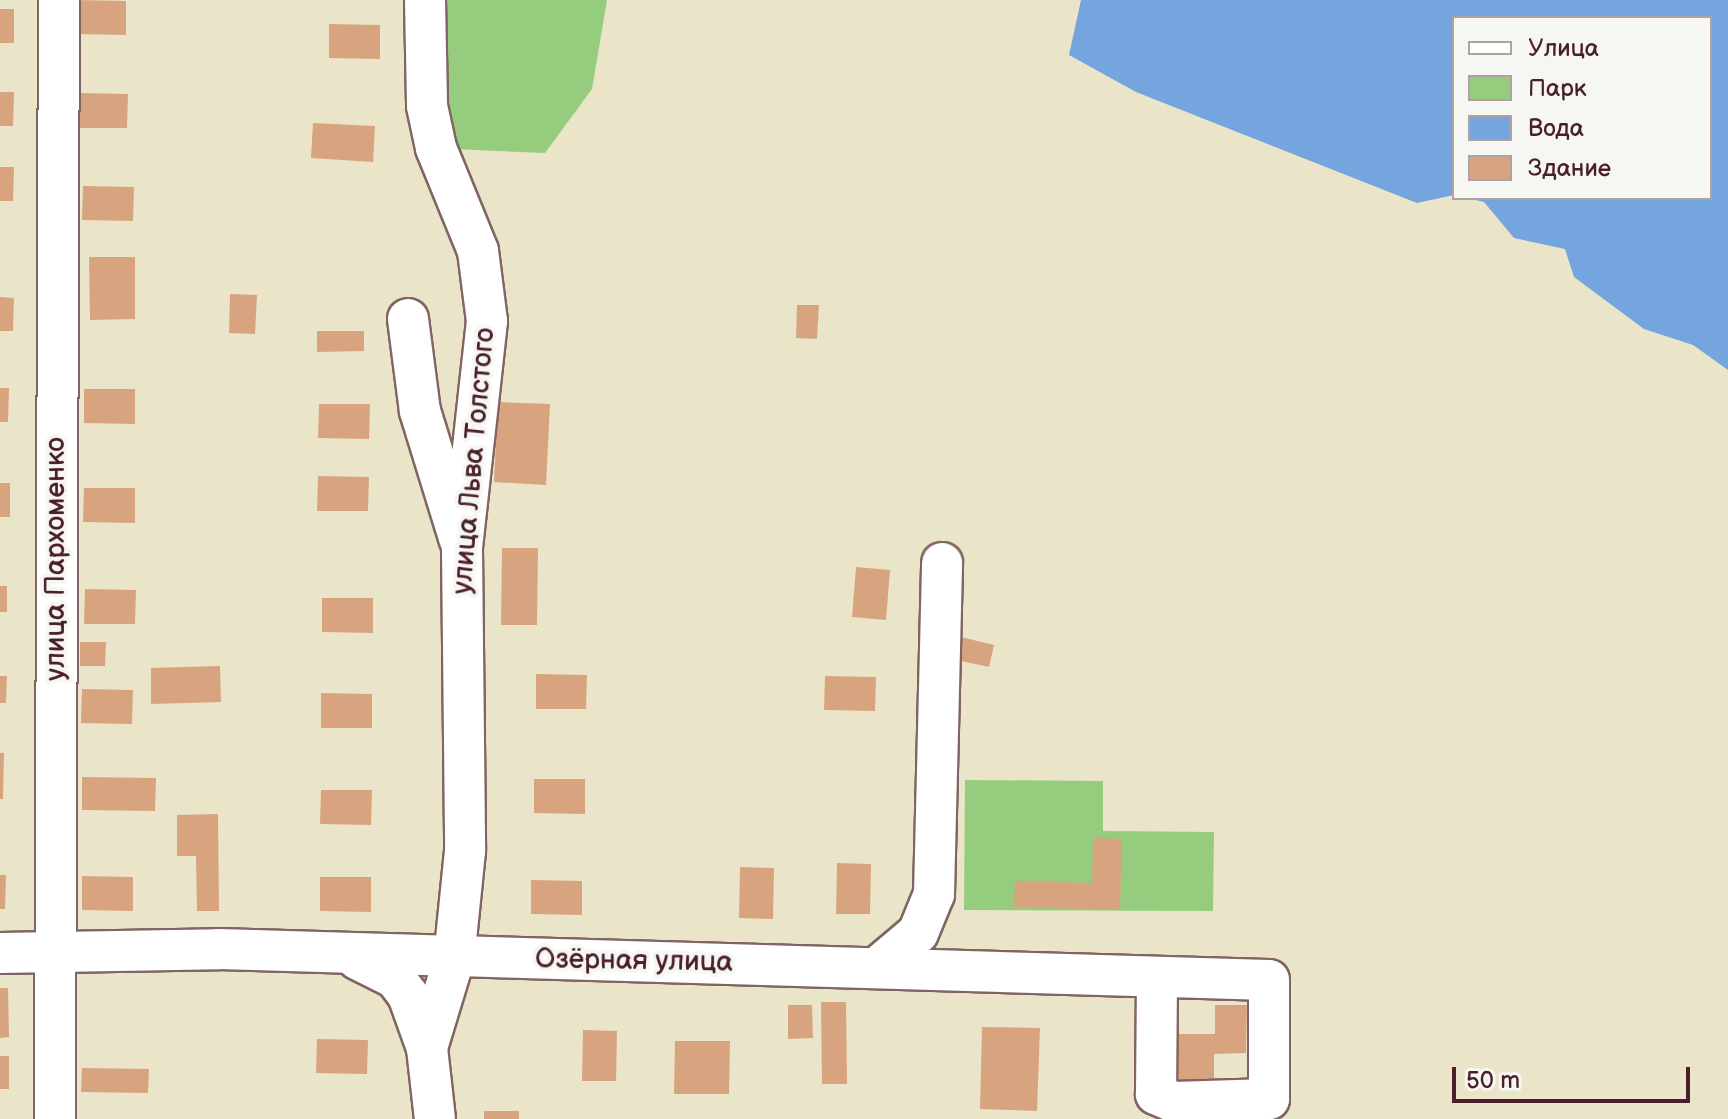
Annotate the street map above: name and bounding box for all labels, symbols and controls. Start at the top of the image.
legend [1452,16,1712,200]
text: Улица [1528,34,1599,63]
text: Парк [1528,74,1586,103]
text: Вода [1528,114,1584,143]
text: Здание [1528,154,1611,183]
street label: улица Льва Толстого [446,326,502,596]
street label: улица Пархоменко [39,437,73,681]
street label: Озёрная улица [535,942,733,980]
scale bar [1456,1051,1694,1101]
text: 50 m [1466,1066,1520,1095]

